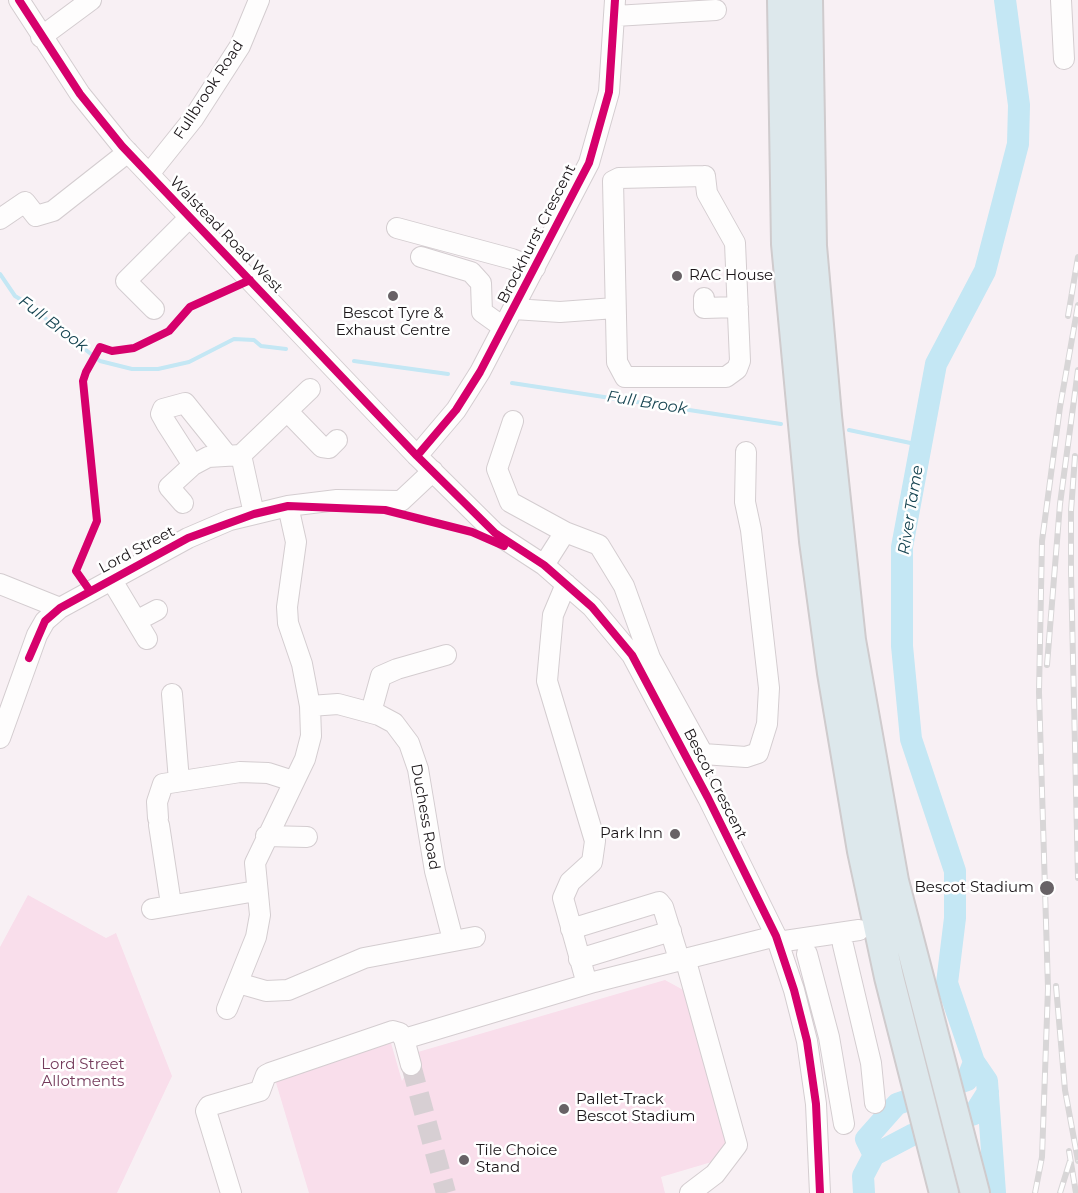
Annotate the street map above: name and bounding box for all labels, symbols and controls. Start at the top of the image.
street label: Fullbrook Road [170,37,248,143]
street label: Brockhurst Crescent [494,161,580,307]
street label: Walstead Road West [166,173,286,297]
place label: RAC House [689,267,773,285]
marker: RAC House [670,269,684,283]
marker: Bescot Tyre & Exhaust Centre [386,289,400,303]
water label: Full Brook [15,292,91,356]
place label: Bescot Tyre & Exhaust Centre [336,305,450,340]
water label: Full Brook [605,387,689,419]
water label: River Tame [894,464,928,556]
street label: Lord Street [96,522,178,578]
street label: Bescot Crescent [679,726,751,842]
street label: Duchess Road [407,762,443,872]
place label: Park Inn [600,825,663,843]
marker: Park Inn [668,827,682,841]
place label: Bescot Stadium [915,879,1034,897]
marker: Bescot Stadium [1038,879,1056,897]
park label: Lord Street Allotments [41,1056,125,1091]
place label: Pallet-Track Bescot Stadium [576,1091,695,1126]
marker: Pallet-Track Bescot Stadium [557,1102,571,1116]
place label: Tile Choice Stand [476,1142,557,1177]
marker: Tile Choice Stand [457,1153,471,1167]

